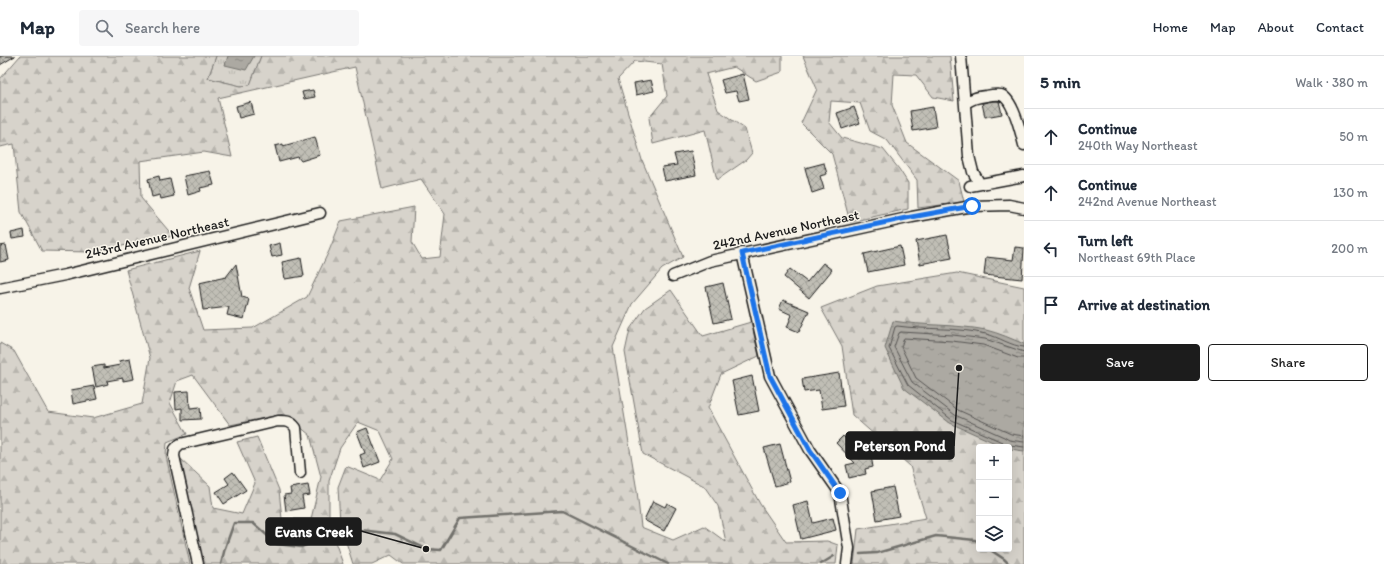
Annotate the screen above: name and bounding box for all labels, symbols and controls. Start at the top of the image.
search box [79,10,359,46]
text: Map [20,16,55,39]
icon: search [93,17,115,39]
text: Search here [125,19,200,37]
text: Home [1153,19,1188,36]
text: Map [1210,19,1236,36]
text: About [1258,19,1294,36]
text: Contact [1316,19,1364,36]
text: 5 min [1040,72,1080,92]
text: Walk · 380 m [1295,75,1368,90]
text: Continue [1078,120,1137,138]
icon: ahead [1040,126,1062,148]
text: 50 m [1339,129,1368,144]
text: 240th Way Northeast [1078,138,1198,153]
text: Continue [1078,176,1137,194]
icon: ahead [1040,182,1062,204]
text: 130 m [1333,185,1368,200]
text: 242nd Avenue Northeast [1078,194,1217,209]
route start [963,197,981,215]
street label: 242nd Avenue Northeast [711,206,861,254]
street label: 243rd Avenue Northeast [83,213,231,263]
text: Turn left [1078,232,1133,250]
icon: left [1040,238,1062,260]
text: 200 m [1331,241,1368,256]
text: Northeast 69th Place [1078,250,1196,265]
icon: arrive [1040,294,1062,316]
text: Arrive at destination [1078,296,1210,314]
button: Save [1040,344,1200,381]
button: Share [1208,344,1368,381]
callout: Peterson Pond [846,432,954,459]
text: Peterson Pond [854,437,947,455]
map controls [976,444,1012,552]
button: + [976,444,1012,480]
button: − [976,480,1012,516]
route end [831,484,849,502]
button: layers [976,516,1012,552]
callout: Evans Creek [266,518,361,545]
text: Evans Creek [275,523,354,541]

